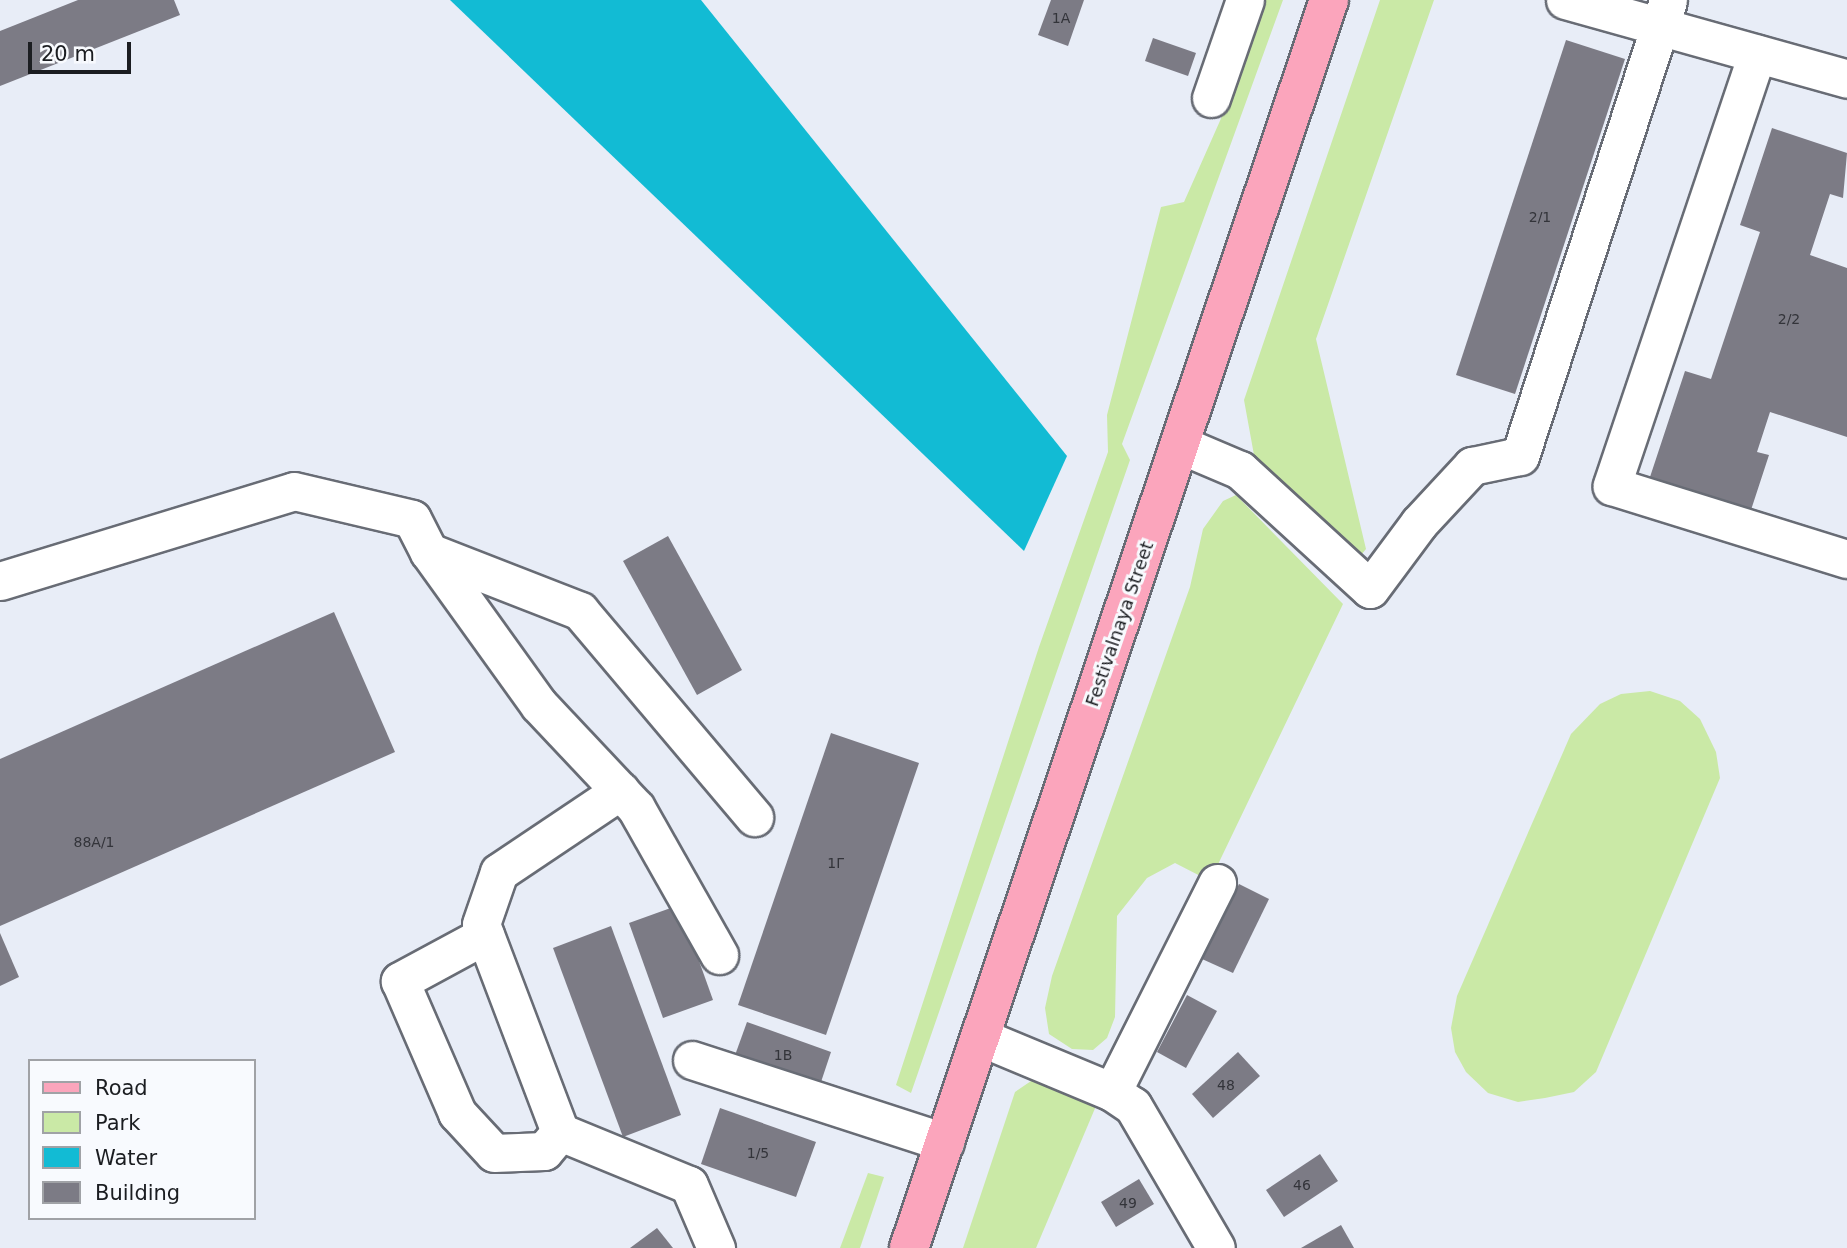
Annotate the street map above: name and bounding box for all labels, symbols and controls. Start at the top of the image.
house number: 1А [1052,10,1070,26]
scale bar [32,28,135,72]
text: 20 m [41,42,95,66]
house number: 2/1 [1529,209,1551,225]
house number: 2/2 [1778,311,1800,327]
street label: Festivalnaya Street [1082,539,1158,709]
house number: 88А/1 [73,834,115,850]
house number: 1Г [827,855,845,871]
house number: 1В [774,1047,792,1063]
legend [28,1059,256,1220]
text: Road [95,1076,148,1100]
house number: 48 [1217,1077,1235,1093]
text: Park [95,1111,140,1135]
house number: 1/5 [747,1145,769,1161]
text: Water [95,1146,157,1170]
house number: 46 [1293,1177,1311,1193]
text: Building [95,1181,180,1205]
house number: 49 [1119,1195,1137,1211]

